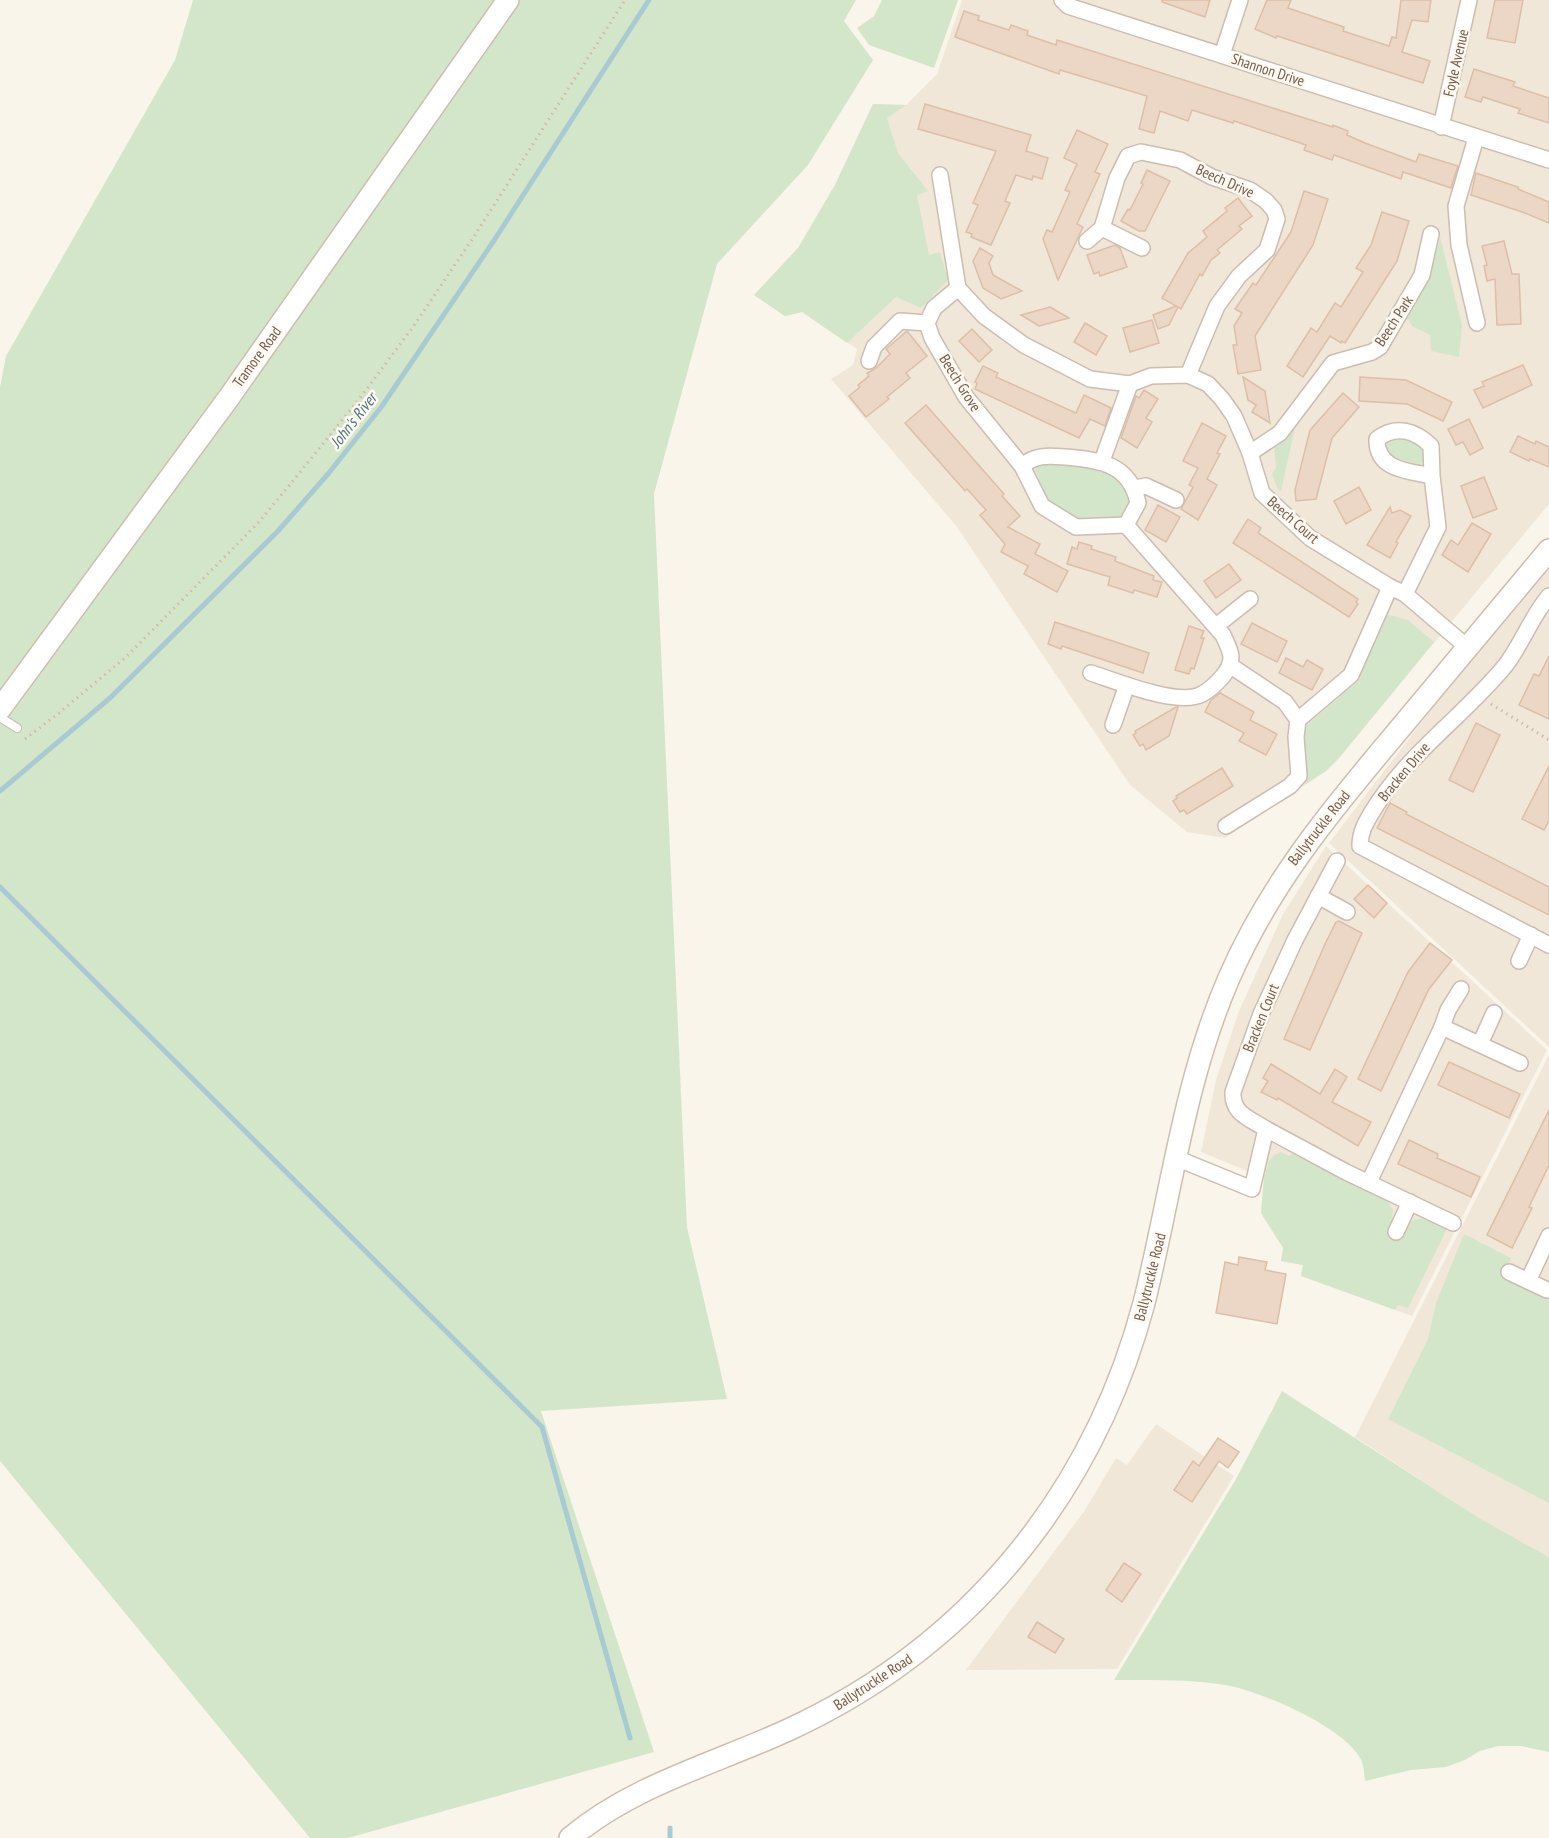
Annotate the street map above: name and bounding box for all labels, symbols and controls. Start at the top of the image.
street label: Foyle Avenue [1439,27,1472,98]
street label: Shannon Drive [1229,49,1307,90]
street label: Beech Drive [1193,159,1257,202]
street label: Beech Park [1370,292,1417,350]
street label: Tramore Road [228,322,285,391]
street label: Beech Grove [935,350,985,415]
water label: John's River [325,387,382,452]
street label: Beech Court [1264,492,1323,547]
street label: Bracken Drive [1373,738,1434,805]
street label: Ballytruckle Road [1283,786,1354,869]
street label: Bracken Court [1238,981,1283,1055]
street label: Ballytruckle Road [1129,1231,1170,1323]
street label: Ballytruckle Road [830,1649,916,1714]

